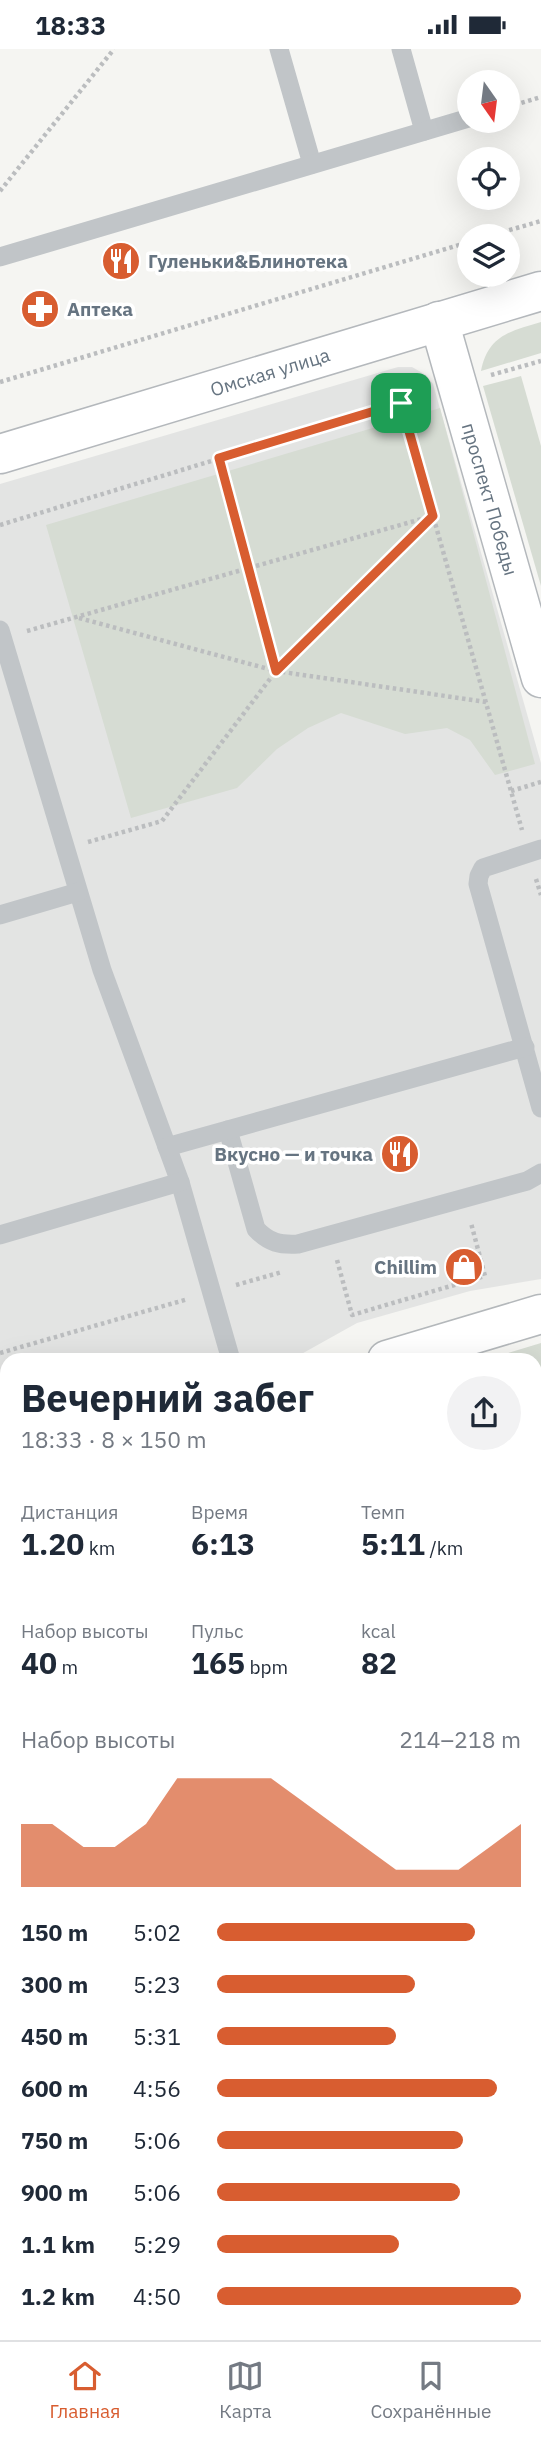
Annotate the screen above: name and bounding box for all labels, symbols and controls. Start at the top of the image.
text: 18:33 [35,8,106,42]
north arrow [457,70,520,133]
map controls [457,70,520,287]
button: locate [457,147,520,210]
button: layers [457,224,520,287]
restaurant icon: Гуленьки&Блинотека [100,240,142,282]
place label: Гуленьки&Блинотека [148,249,348,273]
pharmacy icon: Аптека [19,288,61,330]
place label: Аптека [67,297,133,321]
street label: Омская улица [207,342,333,402]
pin [371,373,431,433]
icon: arrive [382,384,420,422]
street label: проспект Победы [457,420,523,578]
restaurant icon: Вкусно — и точка [379,1133,421,1175]
place label: Вкусно — и точка [214,1142,373,1166]
shop icon: Chillim [443,1246,485,1288]
place label: Chillim [374,1255,437,1279]
text: Вечерний забег [21,1373,314,1422]
button: share [447,1376,521,1450]
text: 18:33 · 8 × 150 m [21,1424,207,1454]
text: Дистанция [21,1500,118,1524]
text: Время [191,1500,248,1524]
text: Темп [361,1500,405,1524]
text: 1.20 [21,1524,84,1563]
text: 6:13 [191,1524,255,1563]
text: 5:11 [361,1524,425,1563]
text: km [84,1536,115,1560]
text: /km [425,1536,463,1560]
text: Набор высоты [21,1619,148,1643]
text: Пульс [191,1619,244,1643]
text: kcal [361,1619,396,1643]
text: 40 [21,1643,57,1682]
text: 165 [191,1643,245,1682]
text: 82 [361,1643,397,1682]
text: m [57,1655,78,1679]
text: bpm [245,1655,288,1679]
text: Набор высоты [21,1724,175,1754]
text: 214–218 m [399,1724,521,1754]
text: 150 m [21,1917,88,1947]
text: 5:02 [133,1917,181,1947]
text: 300 m [21,1969,88,1999]
text: 5:23 [133,1969,181,1999]
text: 450 m [21,2021,88,2051]
text: 5:31 [133,2021,181,2051]
text: 600 m [21,2073,88,2103]
text: 4:56 [133,2073,181,2103]
text: 750 m [21,2125,88,2155]
text: 5:06 [133,2125,181,2155]
text: 900 m [21,2177,88,2207]
text: 5:06 [133,2177,181,2207]
text: 1.1 km [21,2229,95,2259]
text: 5:29 [133,2229,181,2259]
text: 1.2 km [21,2281,95,2311]
text: 4:50 [133,2281,181,2311]
tab: Главная [49,2357,120,2423]
tab: Карта [219,2357,272,2423]
tab: Сохранённые [370,2357,492,2423]

